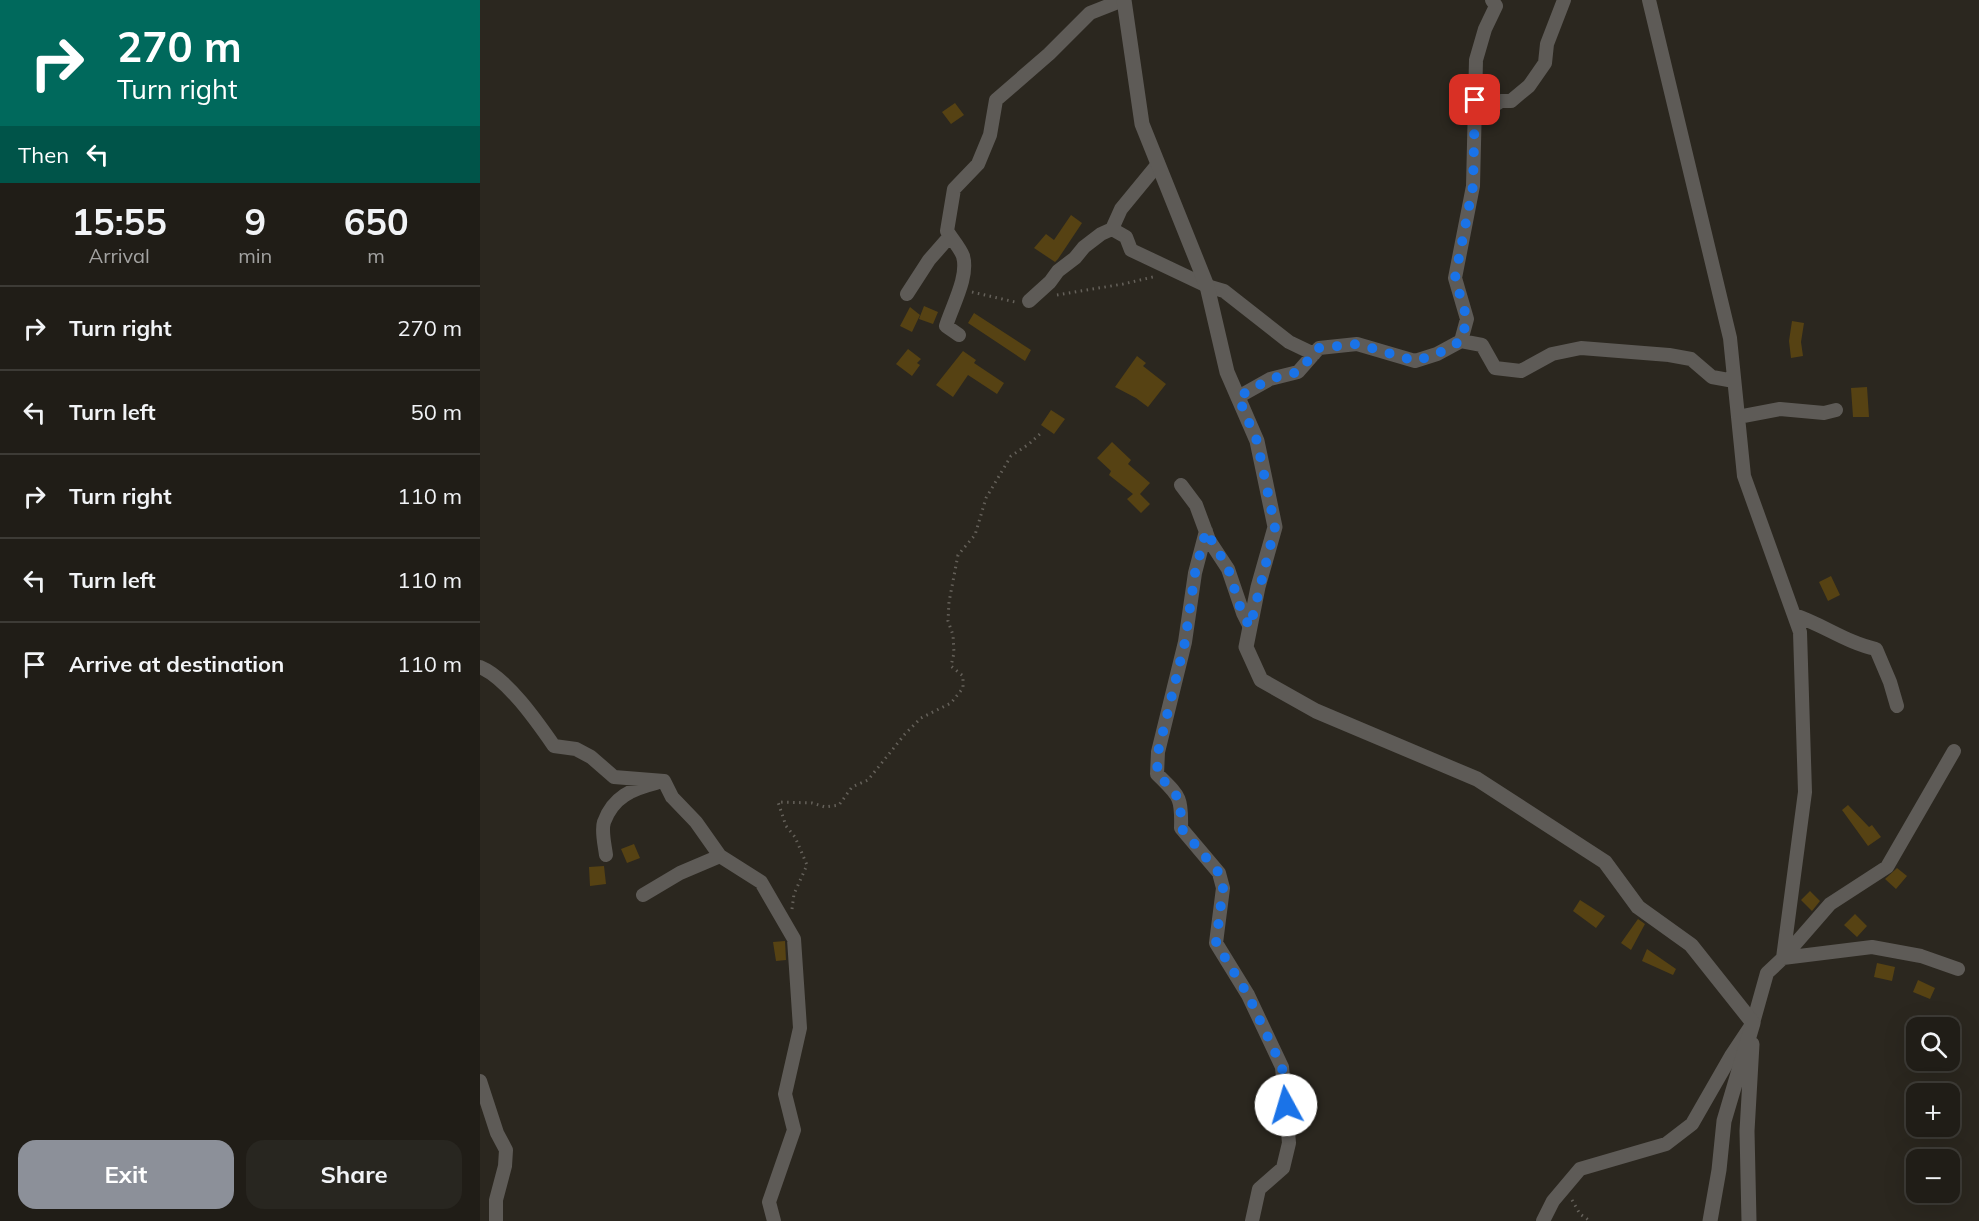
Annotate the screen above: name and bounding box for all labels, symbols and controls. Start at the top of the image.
text: 270 m [117,20,242,73]
icon: right [18,24,96,102]
text: Turn right [117,72,237,106]
pin [1449,74,1500,125]
icon: arrive [1458,83,1491,116]
icon: left [81,138,114,171]
text: Then [18,141,69,169]
text: 15:55 [71,199,167,244]
text: 9 [244,199,266,244]
text: 650 [344,199,409,244]
text: Arrival [89,243,150,268]
text: min [238,243,272,268]
text: m [367,243,385,268]
icon: right [18,312,51,345]
text: Turn right [69,314,172,342]
text: 270 m [397,314,462,342]
icon: left [18,396,51,429]
text: Turn left [69,398,156,426]
text: 50 m [411,398,462,426]
icon: right [18,480,51,513]
text: Turn right [69,482,172,510]
text: 110 m [397,482,462,510]
icon: left [18,564,51,597]
text: Turn left [69,566,156,594]
text: 110 m [397,566,462,594]
icon: arrive [18,648,51,681]
text: Arrive at destination [69,650,284,678]
text: 110 m [397,650,462,678]
map controls [1906,1017,1960,1203]
button: search [1906,1017,1960,1071]
position arrow [1254,1073,1318,1137]
button: + [1906,1083,1960,1137]
button: Exit [18,1140,234,1209]
button: Share [246,1140,462,1209]
button: − [1906,1149,1960,1203]

